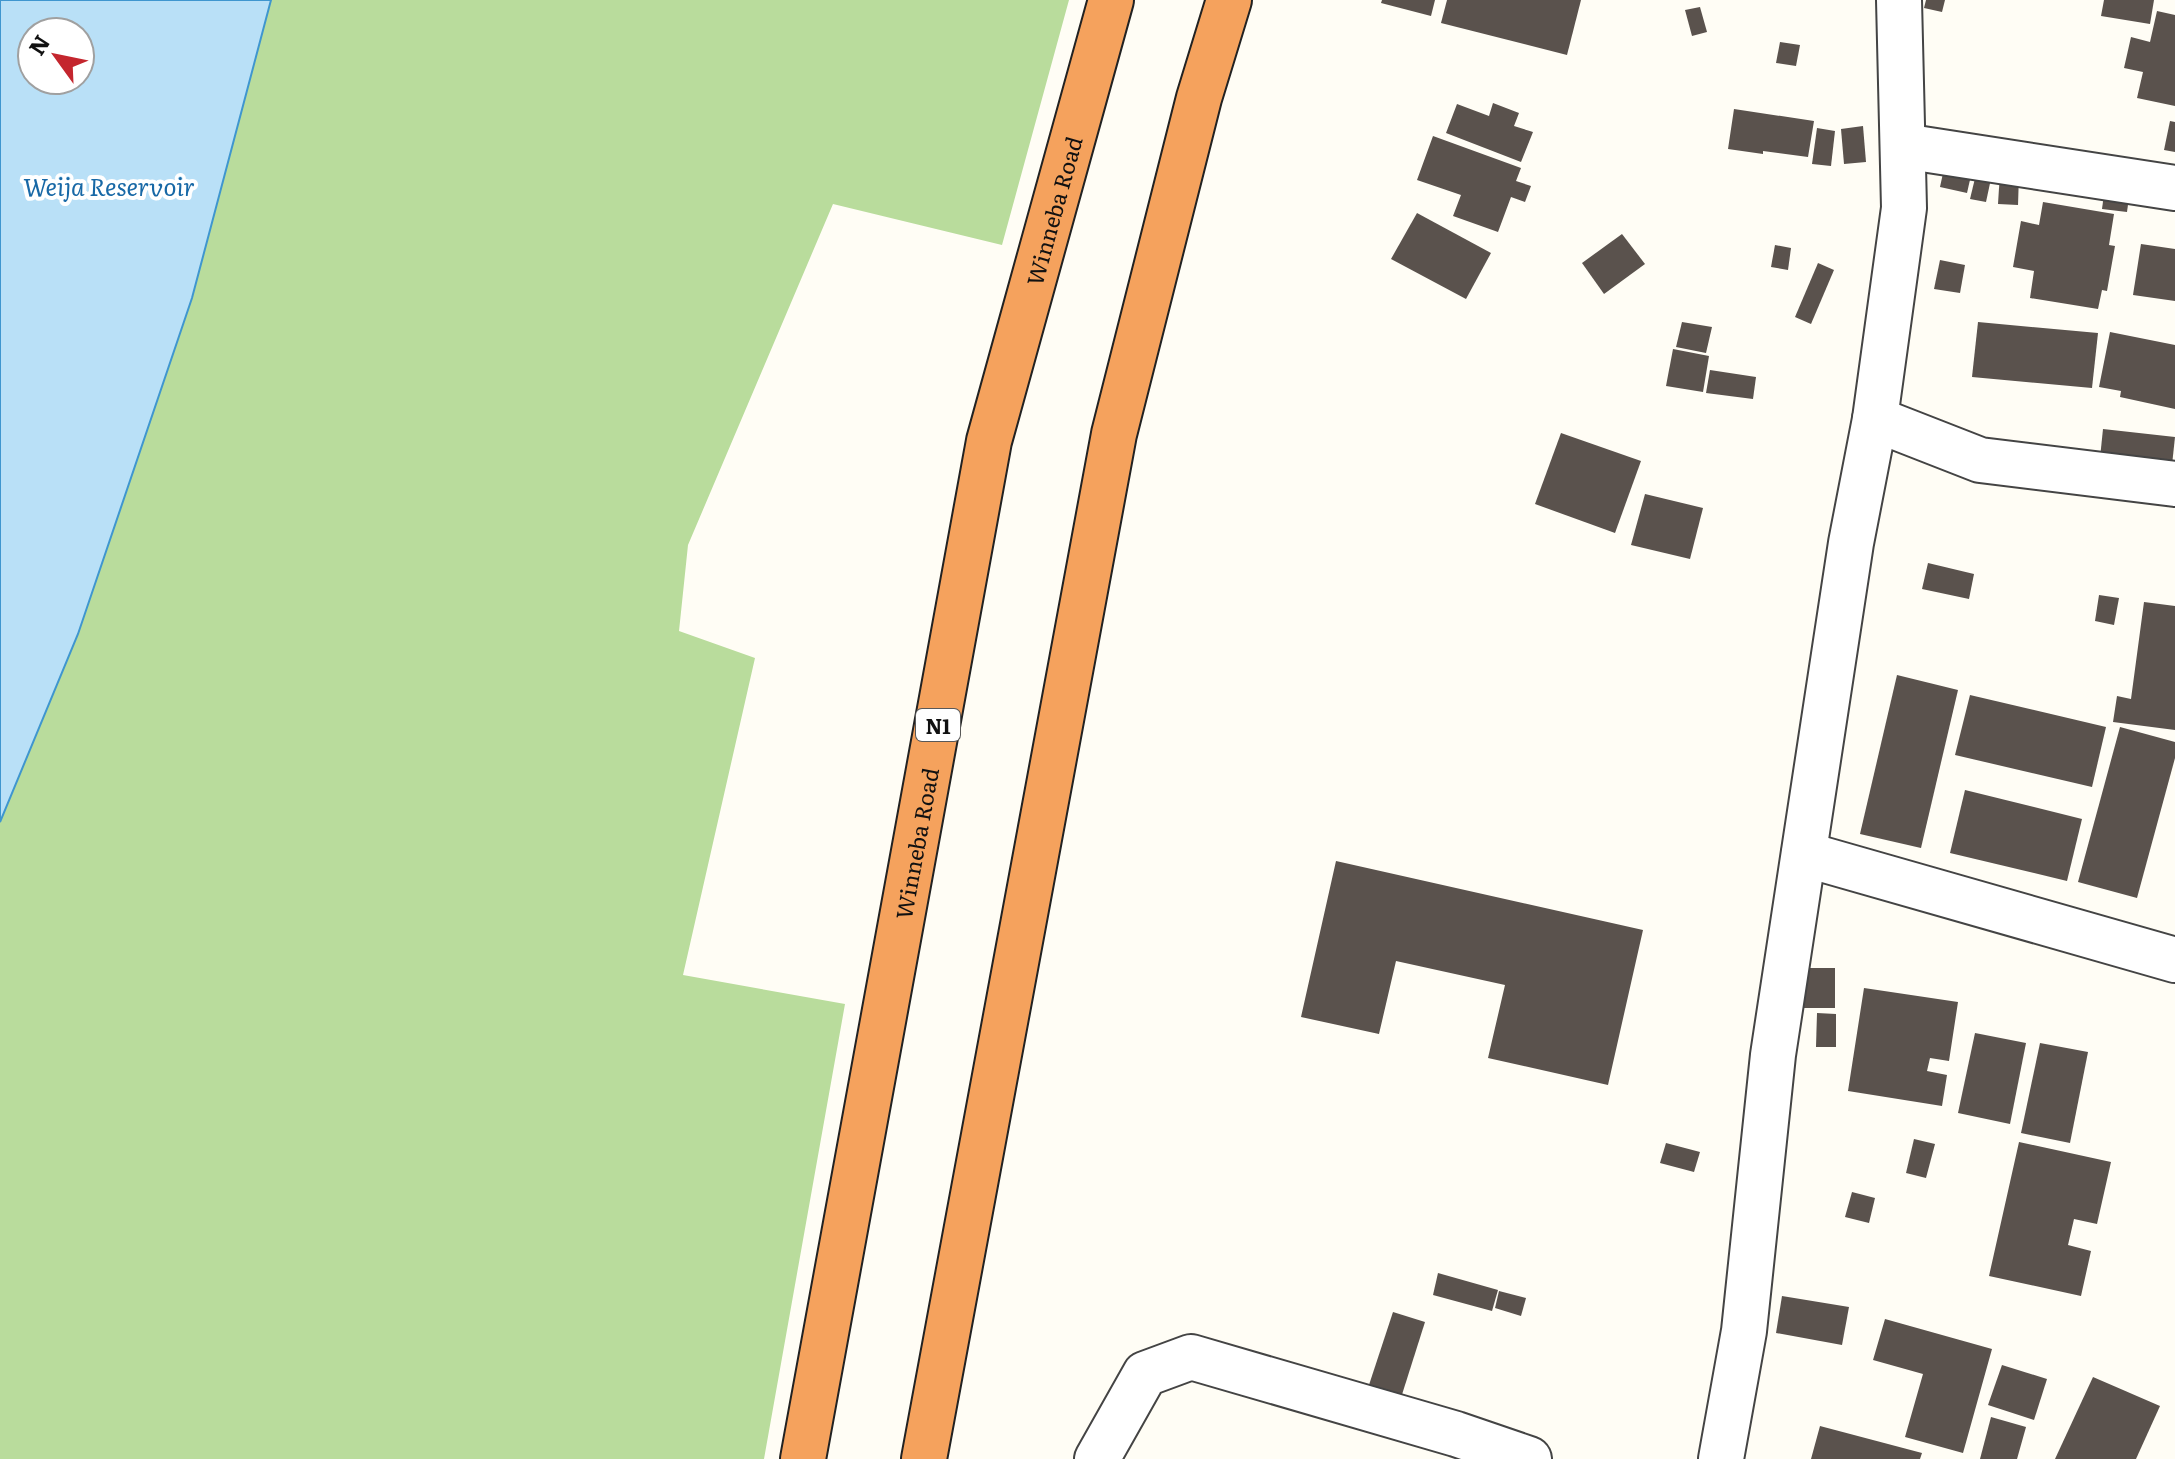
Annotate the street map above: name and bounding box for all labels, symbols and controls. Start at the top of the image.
north arrow [16,16,96,96]
text: N [19,28,57,61]
street label: Winneba Road [1016,132,1089,289]
water label: Weija Reservoir [23,168,195,203]
road number: N1 [916,709,960,741]
street label: Winneba Road [885,765,946,922]

